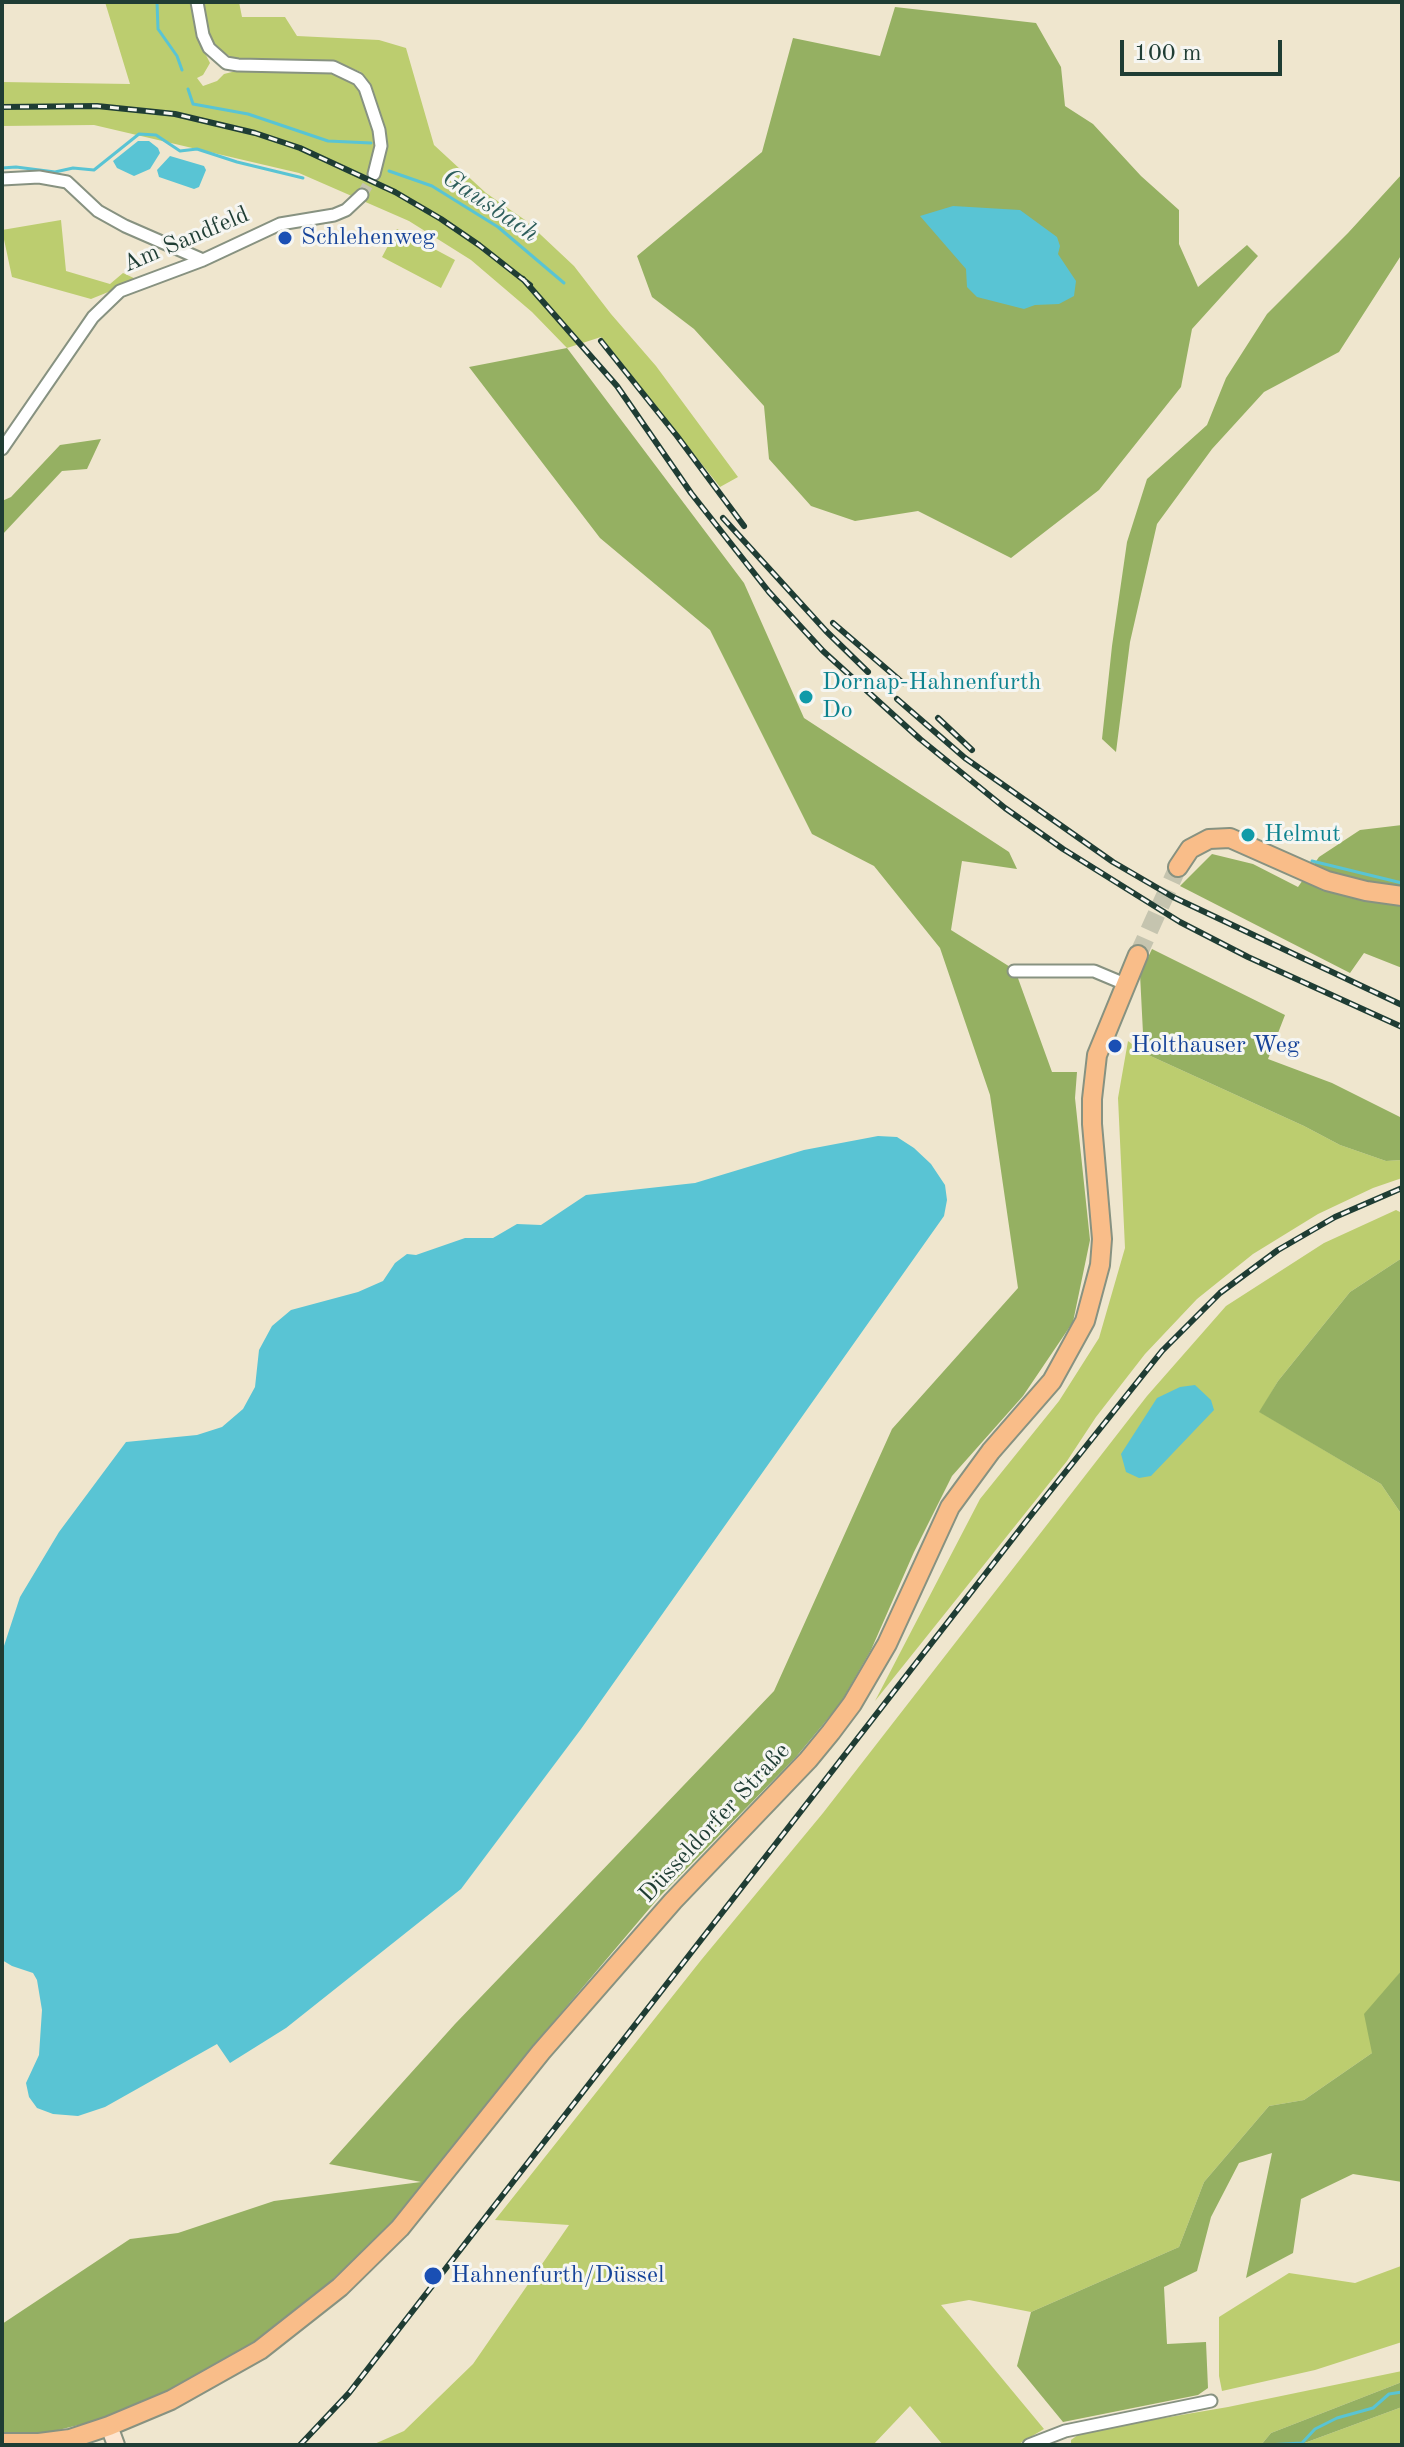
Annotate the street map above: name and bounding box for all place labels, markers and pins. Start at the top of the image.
place label: Schlehenweg [301,224,435,252]
marker: Schlehenweg [276,229,294,247]
place label: Dornap-Hahnenfurth Do [822,669,1041,725]
marker: Dornap-Hahnenfurth Do [797,688,815,706]
place label: Helmut [1264,821,1341,849]
marker: Helmut [1239,826,1257,844]
place label: Holthauser Weg [1131,1032,1300,1060]
marker: Holthauser Weg [1106,1037,1124,1055]
place label: Hahnenfurth/Düssel [451,2262,665,2290]
marker: Hahnenfurth/Düssel [422,2265,444,2287]

